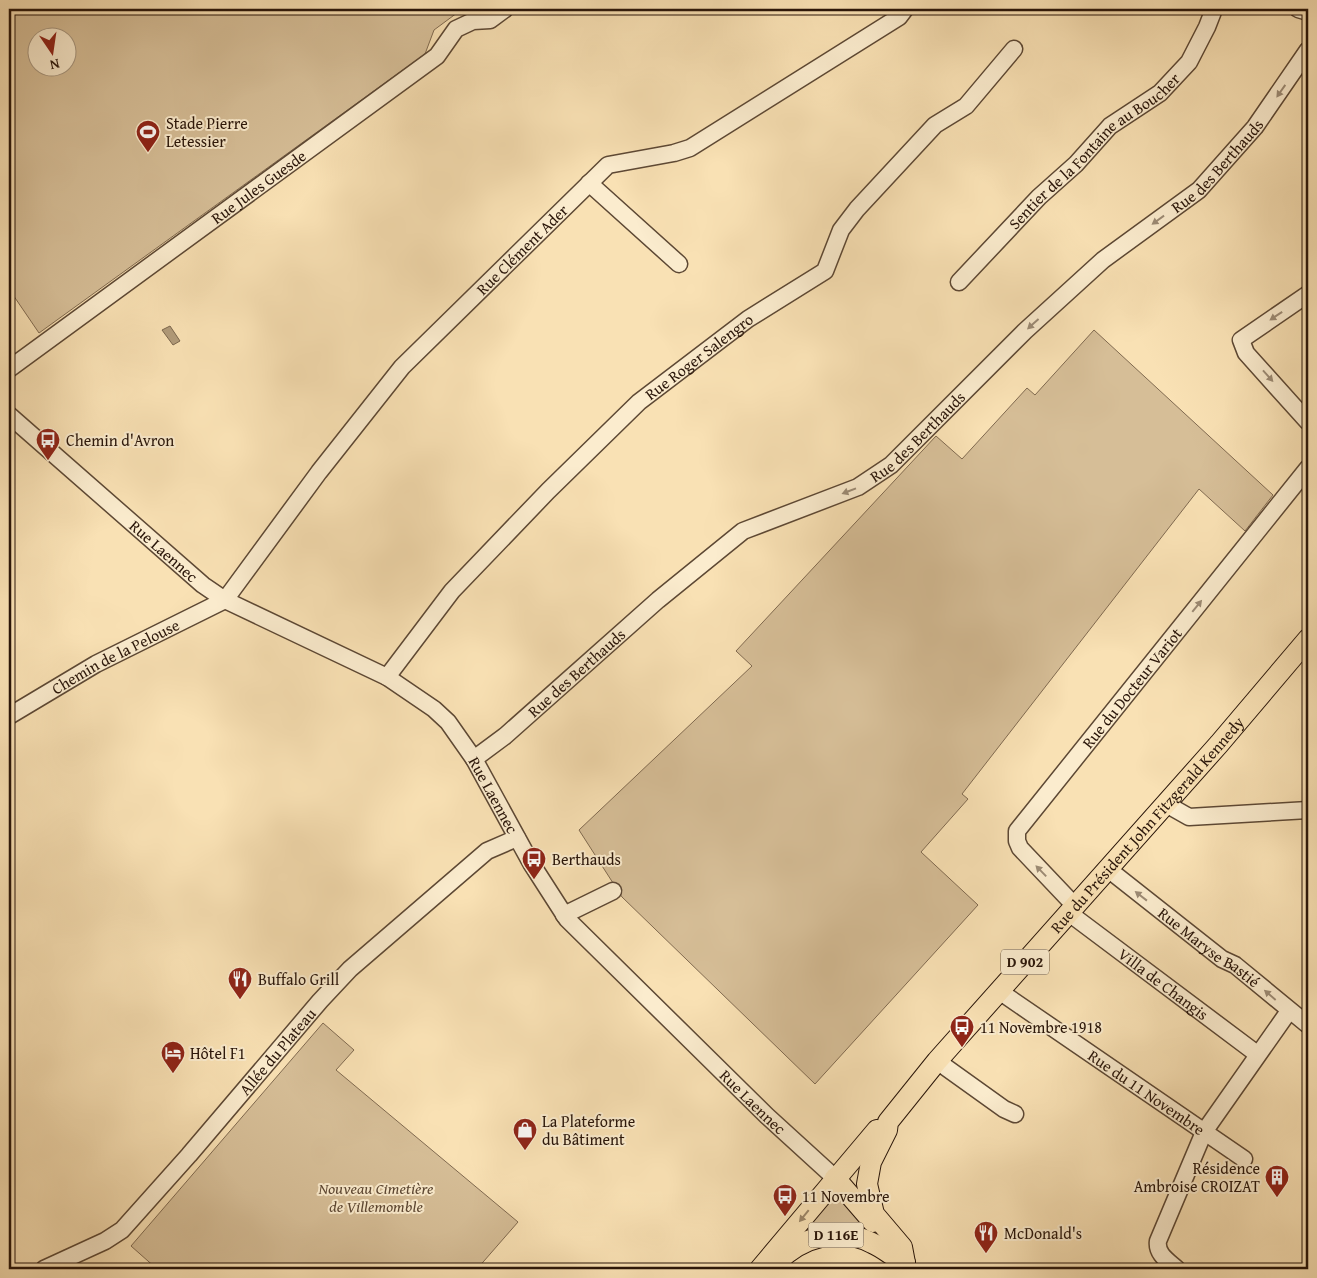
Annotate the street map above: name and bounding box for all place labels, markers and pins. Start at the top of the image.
place label: Stade Pierre Letessier [166,111,248,153]
sports icon: Stade Pierre Letessier [135,119,161,153]
bus stop icon: Chemin d'Avron [35,427,61,461]
place label: Chemin d'Avron [66,428,174,452]
bus stop icon: Berthauds [521,846,547,880]
place label: Berthauds [552,847,621,871]
restaurant icon: Buffalo Grill [227,966,253,1000]
place label: Buffalo Grill [258,967,340,991]
bus stop icon: 11 Novembre 1918 [949,1014,975,1048]
place label: 11 Novembre 1918 [980,1015,1102,1039]
hotel icon: Hôtel F1 [160,1040,186,1074]
place label: Hôtel F1 [190,1041,245,1065]
place label: La Plateforme du Bâtiment [542,1109,635,1151]
shop icon: La Plateforme du Bâtiment [512,1117,538,1151]
place label: Résidence Ambroise CROIZAT [1134,1156,1260,1198]
building icon: Résidence Ambroise CROIZAT [1264,1164,1290,1198]
bus stop icon: 11 Novembre [772,1183,798,1217]
place label: 11 Novembre [802,1184,890,1208]
restaurant icon: McDonald's [973,1220,999,1254]
place label: McDonald's [1004,1221,1082,1245]

